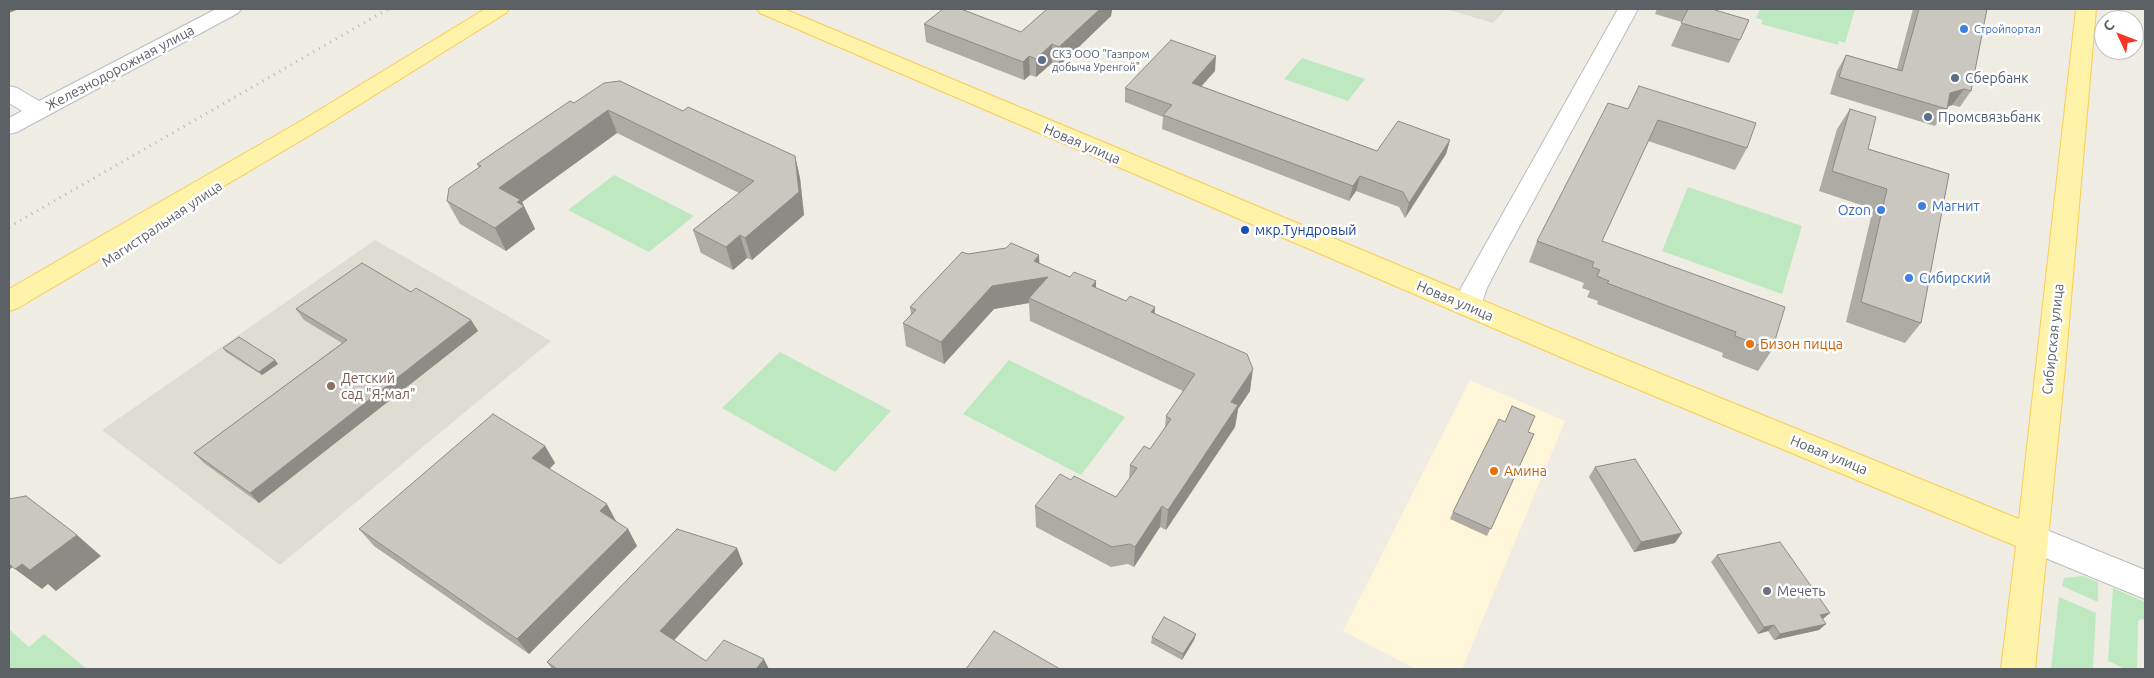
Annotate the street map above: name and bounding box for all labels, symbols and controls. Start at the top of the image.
north arrow [2094,10,2144,60]
text: С [2100,17,2118,34]
street label: Железнодорожная улица [43,22,197,114]
place label: Стройпортал [1974,22,2041,36]
marker: Стройпортал [1958,23,1970,35]
place label: СКЗ ООО "Газпром добыча Уренгой" [1052,47,1149,73]
marker: СКЗ ООО "Газпром добыча Уренгой" [1036,54,1048,66]
place label: Сбербанк [1965,70,2028,86]
marker: Сбербанк [1949,72,1961,84]
place label: Промсвязьбанк [1938,109,2041,125]
marker: Промсвязьбанк [1922,111,1934,123]
street label: Новая улица [1041,120,1123,168]
street label: Магистральная улица [99,177,225,271]
place label: Магнит [1932,198,1980,214]
marker: Магнит [1916,200,1928,212]
place label: Ozon [1838,202,1871,218]
marker: Ozon [1875,204,1887,216]
place label: мкр.Тундровый [1255,222,1357,238]
marker: мкр.Тундровый [1239,224,1251,236]
place label: Сибирский [1919,270,1991,286]
marker: Сибирский [1903,272,1915,284]
street label: Новая улица [1414,277,1496,325]
street label: Сибирская улица [2039,283,2067,395]
place label: Бизон пицца [1760,336,1843,352]
marker: Бизон пицца [1744,338,1756,350]
place label: Детский сад "Я-мал" [341,370,416,402]
marker: Детский сад "Я-мал" [325,380,337,392]
street label: Новая улица [1788,432,1870,478]
place label: Амина [1504,463,1547,479]
marker: Амина [1488,465,1500,477]
place label: Мечеть [1777,583,1825,599]
marker: Мечеть [1761,585,1773,597]

